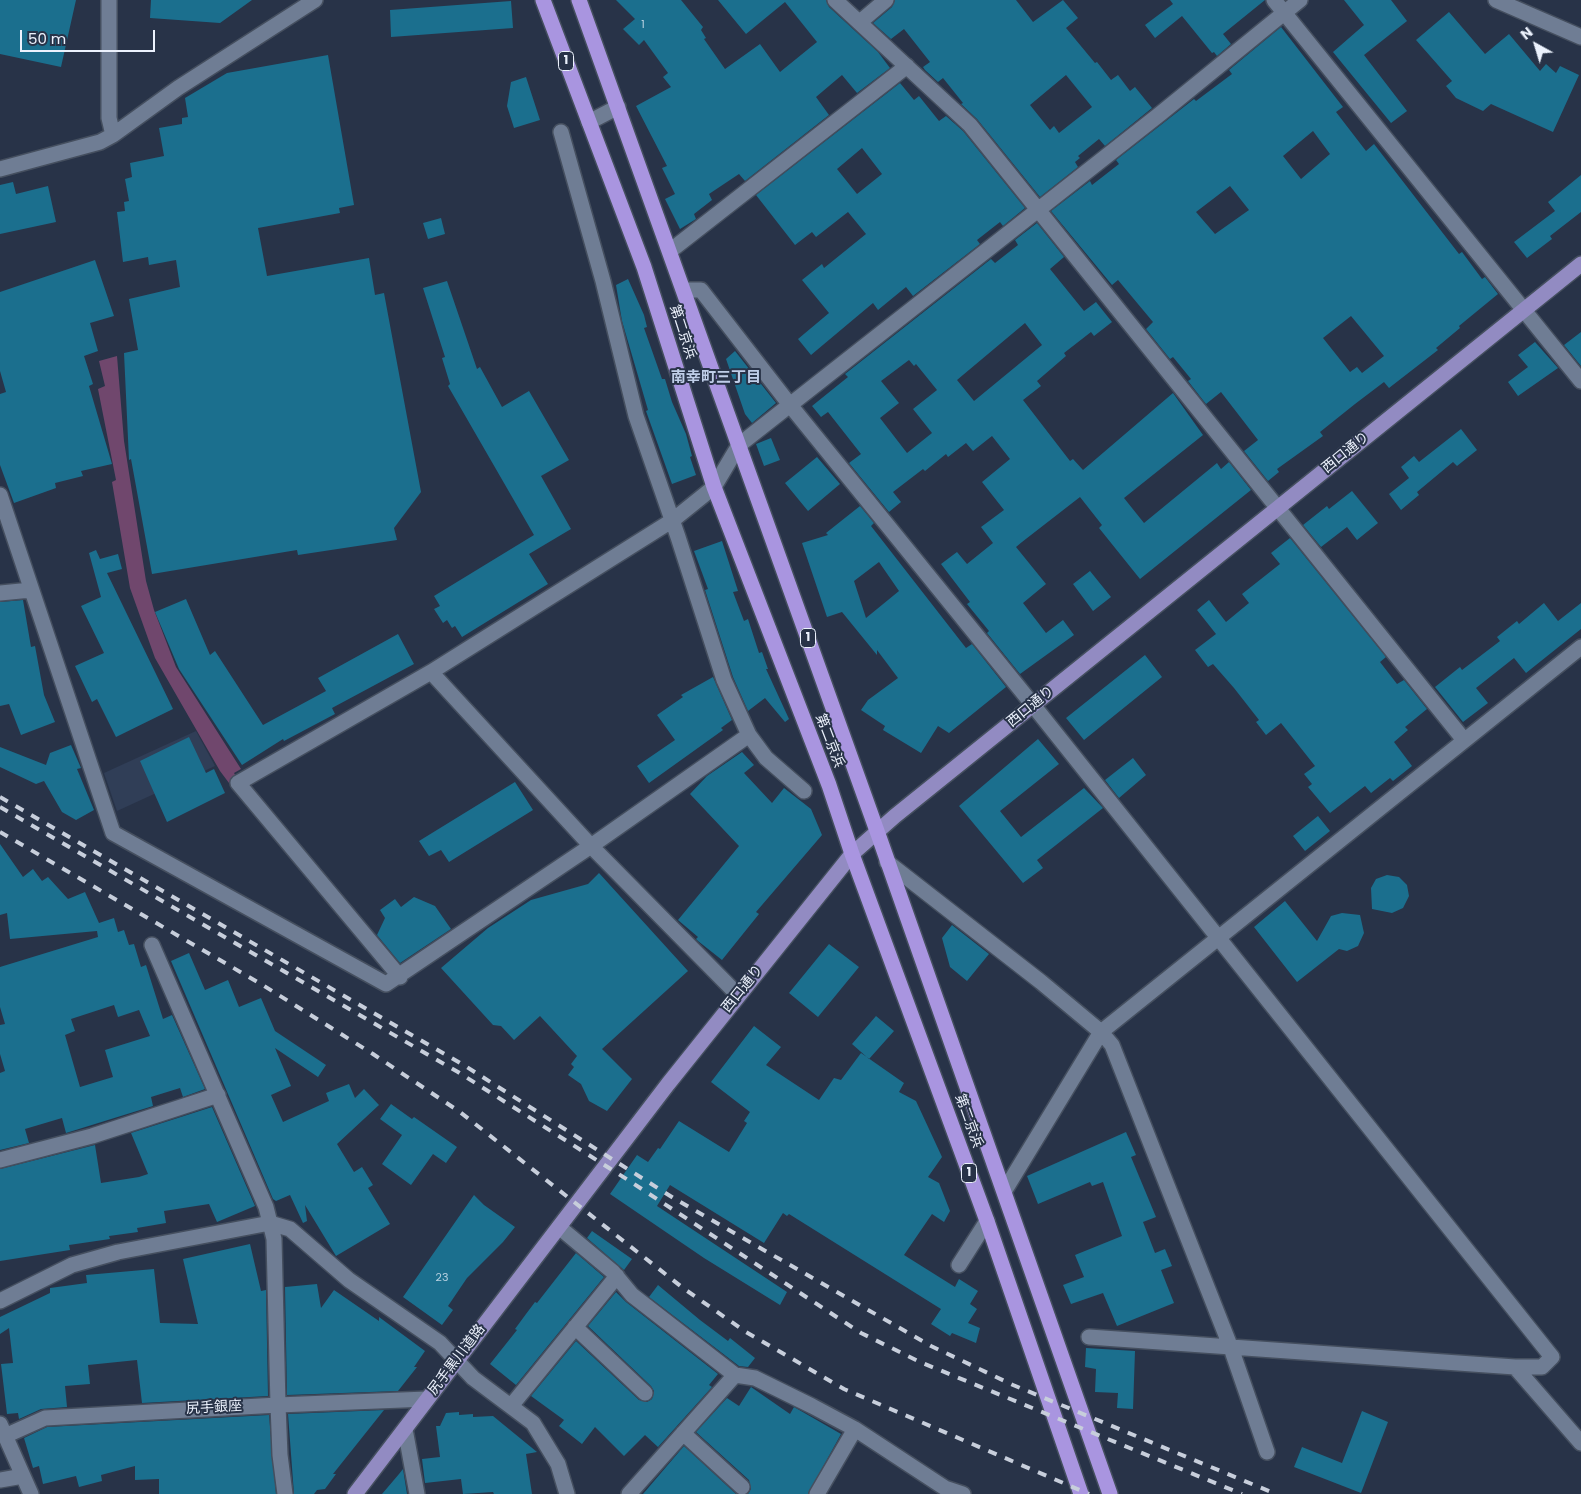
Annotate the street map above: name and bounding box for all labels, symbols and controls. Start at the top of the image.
house number: 1 [641,18,645,32]
scale bar [22,20,158,52]
north arrow [1511,20,1561,70]
text: N [1516,22,1537,44]
text: 50 m [28,28,66,49]
road number: 1 [558,51,574,70]
street label: 第二京浜 [665,303,699,361]
district label: 南幸町三丁目 [671,369,761,387]
street label: 西口通り [1319,429,1373,477]
road number: 1 [800,628,816,648]
street label: 西口通り [1004,683,1058,731]
street label: 第二京浜 [811,712,847,770]
street label: 西口通り [719,962,767,1016]
street label: 第二京浜 [951,1092,985,1150]
road number: 1 [962,1164,976,1182]
house number: 23 [436,1271,448,1285]
street label: 尻手黒川道路 [425,1321,489,1399]
street label: 尻手銀座 [186,1398,242,1418]

